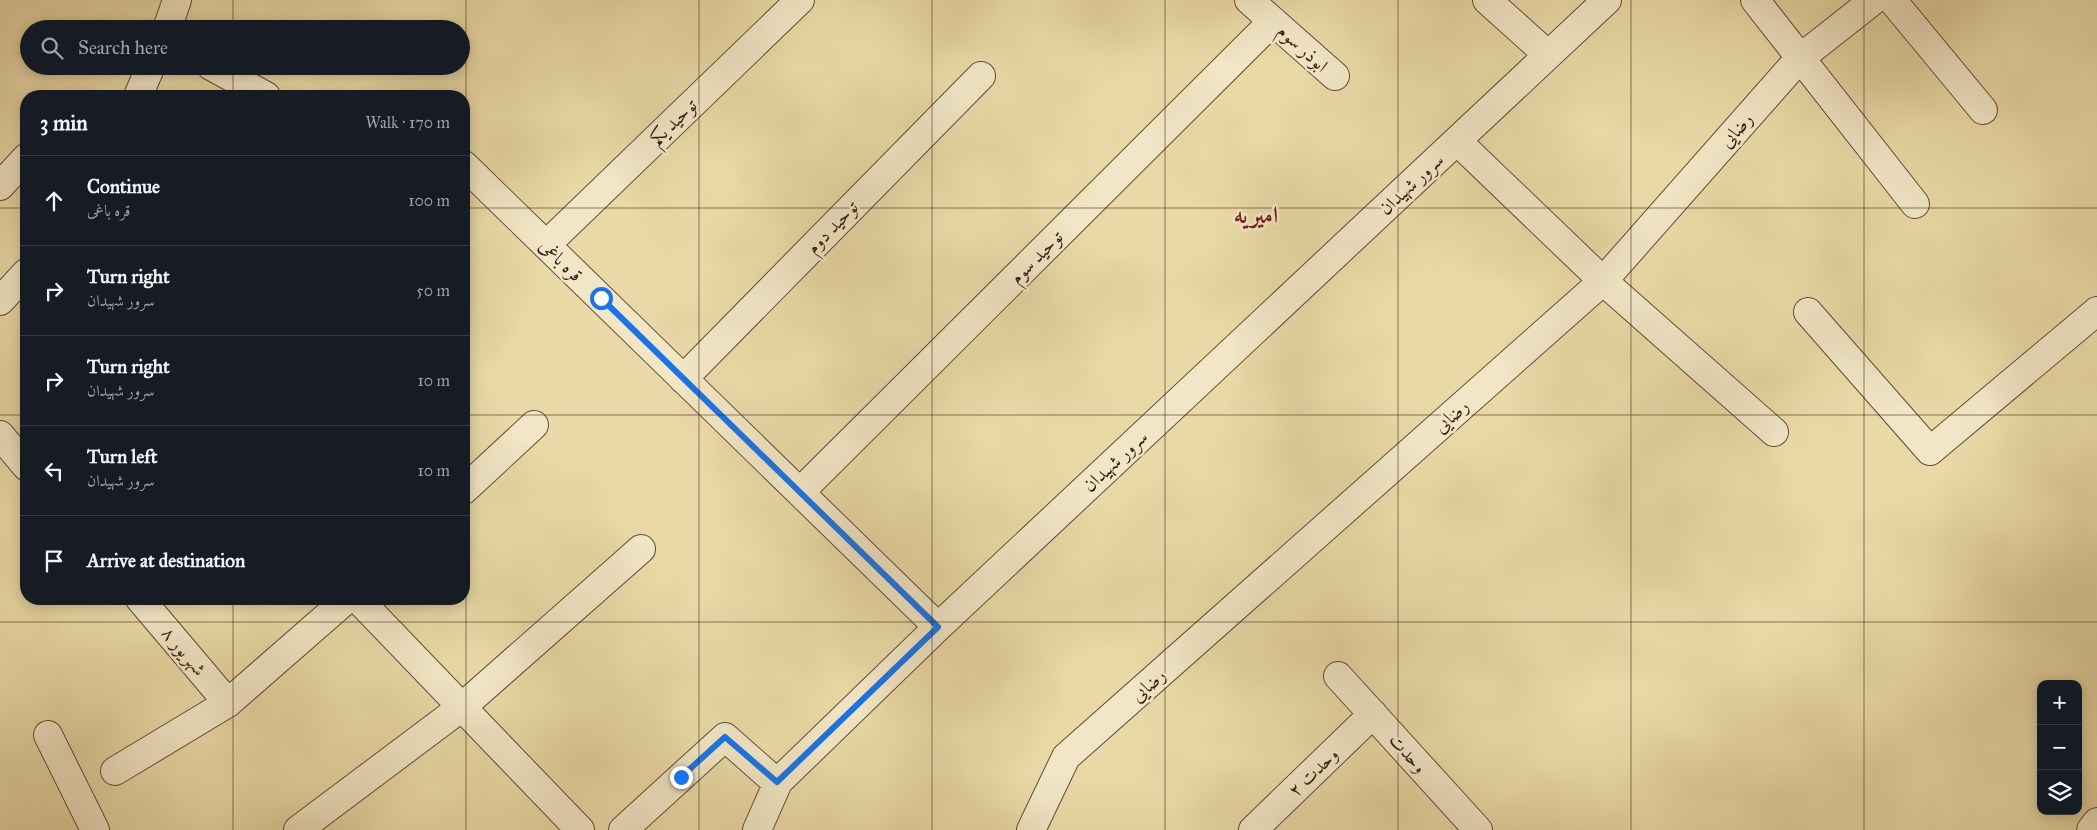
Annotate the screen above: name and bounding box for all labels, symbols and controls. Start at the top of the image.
street label: ابوذر سوم [1269,19,1333,80]
search box [20,20,470,75]
icon: search [38,34,66,62]
text: Search here [78,36,168,59]
street label: توحید یکم [644,94,706,154]
street label: رضایی [1714,108,1759,154]
text: 3 min [40,110,88,136]
text: Walk · 170 m [366,113,450,132]
street label: سرور شهیدان [1374,148,1449,220]
text: Continue [87,175,160,198]
icon: ahead [40,187,68,215]
text: 100 m [408,191,450,210]
street label: توحید دوم [801,195,867,262]
district label: امیریه [1234,200,1278,230]
text: قره باغی [87,201,130,220]
street label: توحید سوم [1004,225,1071,292]
street label: قره باغی [534,234,588,287]
text: Turn right [87,265,170,288]
icon: right [40,277,68,305]
text: 50 m [416,281,450,300]
route start [590,287,613,310]
text: سرور شهیدان [87,291,155,310]
text: Turn right [87,355,170,378]
icon: right [40,367,68,395]
text: 10 m [418,371,450,390]
text: سرور شهیدان [87,381,155,400]
street label: رضایی [1429,394,1475,439]
street label: سرور شهیدان [1078,425,1153,497]
text: Turn left [87,445,157,468]
icon: left [40,457,68,485]
text: 10 m [418,461,450,480]
text: سرور شهیدان [87,471,155,490]
icon: arrive [40,547,68,575]
text: Arrive at destination [87,549,245,572]
street label: ۸ شهریور [156,622,211,681]
street label: رضایی [1126,663,1172,708]
map controls [2037,680,2082,815]
button: + [2037,680,2082,725]
button: − [2037,725,2082,770]
street label: وحدت [1384,728,1432,778]
street label: وحدت ۲ [1283,743,1343,801]
route end [670,766,693,789]
button: layers [2037,770,2082,815]

